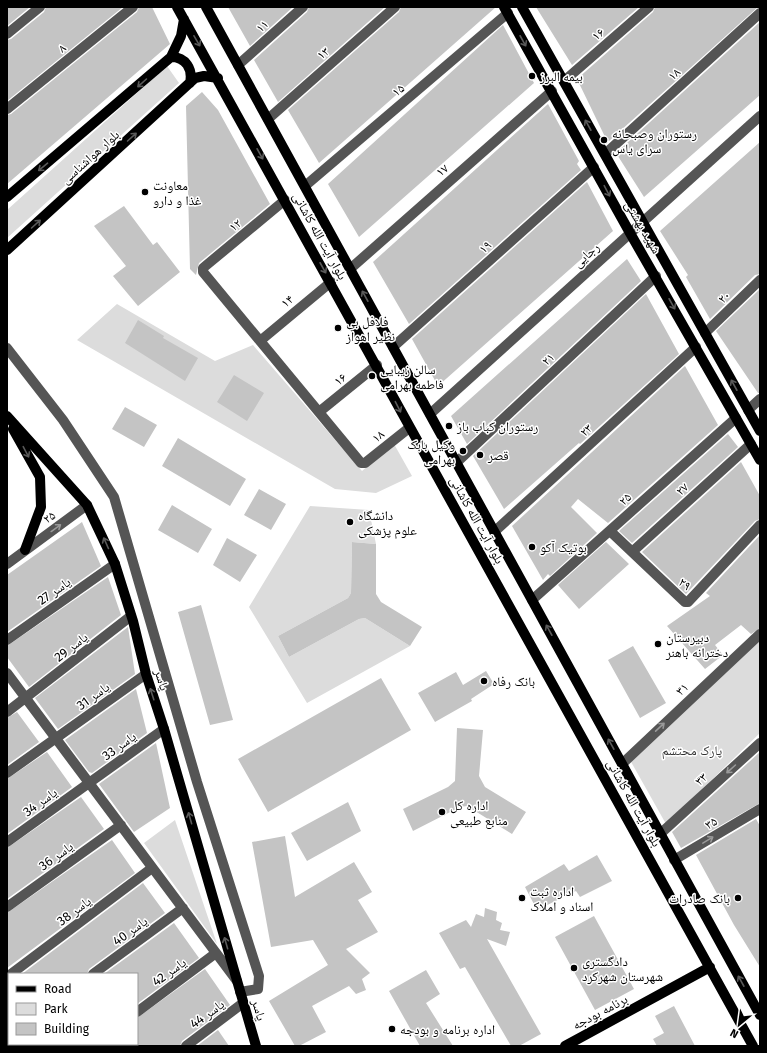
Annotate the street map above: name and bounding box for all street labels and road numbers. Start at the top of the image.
street label: ۱۱ [253,17,271,35]
street label: ۱۶ [589,24,607,43]
street label: ۸ [55,40,69,56]
street label: ۱۳ [314,43,332,62]
street label: ۱۸ [665,64,683,83]
street label: ۱۵ [389,80,407,100]
street label: بلوار هواشناسی [58,127,123,188]
street label: ۱۷ [433,160,451,179]
street label: بلوار آیت الله کاشانی [289,190,350,283]
street label: شهید بهشتی [621,198,664,257]
street label: ۱۲ [226,215,244,235]
street label: ۱۹ [476,237,494,256]
street label: رجایی [570,239,603,271]
street label: ۲۰ [715,288,733,306]
street label: ۱۴ [278,291,296,311]
street label: ۲۱ [539,350,557,368]
street label: ۱۶ [331,369,349,389]
street label: ۲۳ [577,420,595,439]
street label: ۱۸ [369,426,387,446]
street label: بلوار آیت الله کاشانی [446,474,507,567]
street label: ۲۷ [673,479,691,498]
street label: ۲۵ [616,489,634,508]
street label: ۲۵ [40,507,58,527]
street label: یاسر 27 [35,574,74,609]
street label: ۲۹ [676,574,694,594]
street label: یاسر 29 [51,629,91,665]
street label: یاسر [150,667,172,693]
street label: یاسر 31 [74,679,113,714]
street label: ۳۱ [673,680,691,698]
street label: یاسر 33 [99,729,139,764]
street label: بلوار آیت الله کاشانی [603,757,664,850]
street label: ۳۳ [692,769,710,788]
street label: یاسر 34 [20,785,61,820]
street label: ۳۵ [702,813,720,832]
street label: یاسر 36 [36,839,77,874]
street label: یاسر 38 [54,893,95,929]
street label: یاسر 40 [110,913,151,949]
street label: یاسر 42 [149,955,189,990]
street label: برنامه بودجه [570,991,631,1034]
street label: یاسر 44 [187,997,228,1032]
street label: یاسر [248,997,269,1023]

